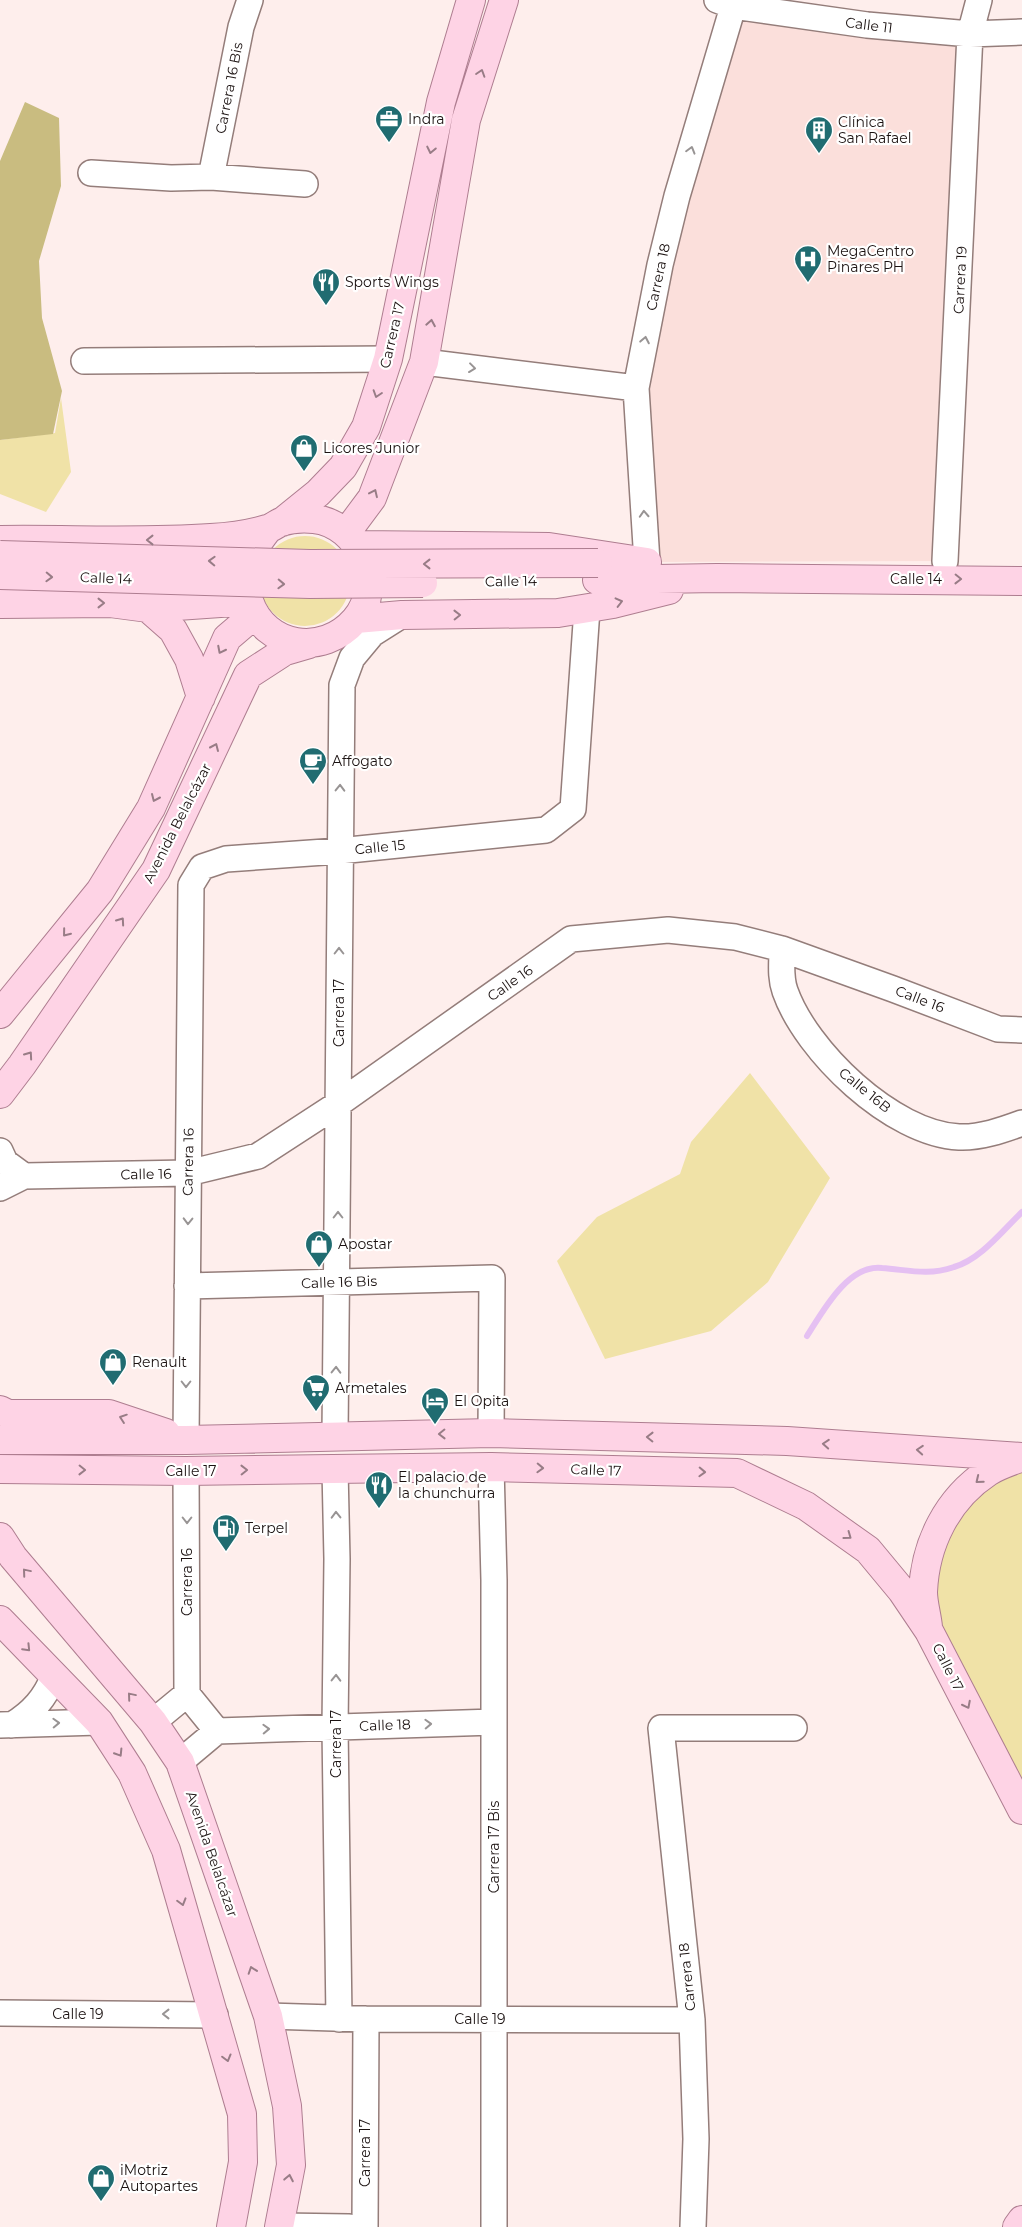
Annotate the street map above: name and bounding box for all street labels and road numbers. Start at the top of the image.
street label: Calle 11 [844,13,894,37]
street label: Carrera 16 Bis [211,41,247,135]
street label: Carrera 18 [642,242,674,312]
street label: Carrera 19 [949,246,971,314]
street label: Carrera 17 [376,300,408,370]
street label: Calle 14 [80,568,133,588]
street label: Calle 14 [890,570,943,588]
street label: Calle 14 [485,572,538,590]
street label: Avenida Belalcázar [139,760,215,886]
street label: Calle 15 [354,835,406,859]
street label: Calle 16 [484,961,537,1005]
street label: Carrera 17 [330,979,348,1047]
street label: Calle 16 [893,981,948,1017]
street label: Calle 16B [835,1064,895,1116]
street label: Carrera 16 [178,1127,198,1196]
street label: Calle 16 [120,1165,172,1183]
street label: Calle 16 Bis [301,1272,378,1292]
street label: Calle 17 [570,1460,622,1480]
street label: Calle 17 [165,1462,217,1480]
street label: Carrera 16 [178,1548,196,1616]
street label: Calle 17 [928,1640,968,1694]
street label: Carrera 17 [327,1710,345,1778]
street label: Calle 18 [359,1715,411,1735]
street label: Avenida Belalcázar [182,1789,242,1920]
street label: Carrera 17 Bis [485,1801,503,1893]
street label: Carrera 18 [674,1942,700,2012]
street label: Calle 19 [52,2005,104,2023]
street label: Calle 19 [454,2010,506,2028]
street label: Carrera 17 [356,2119,374,2187]

